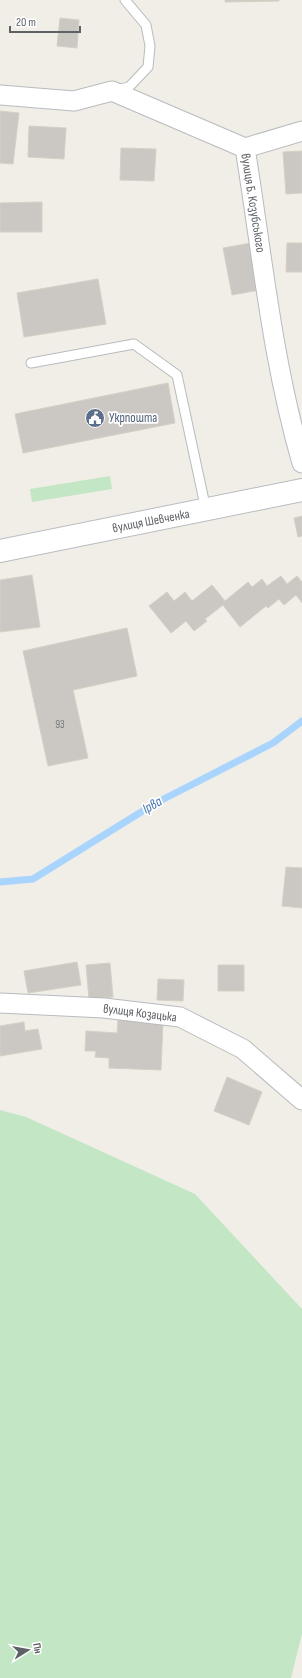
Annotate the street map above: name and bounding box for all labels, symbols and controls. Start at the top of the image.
scale bar [10,8,80,34]
text: 20 m [16,15,36,30]
street label: вулиця Б. Козубського [237,152,269,254]
public building icon: Укрпошта [84,407,106,429]
place label: Укрпошта [109,410,157,426]
street label: вулиця Шевченка [111,506,191,536]
house number: 93 [55,718,65,731]
water label: Ірва [139,793,165,817]
street label: вулиця Козацька [102,1001,178,1025]
north arrow [8,1630,48,1670]
text: Пн [30,1642,45,1655]

